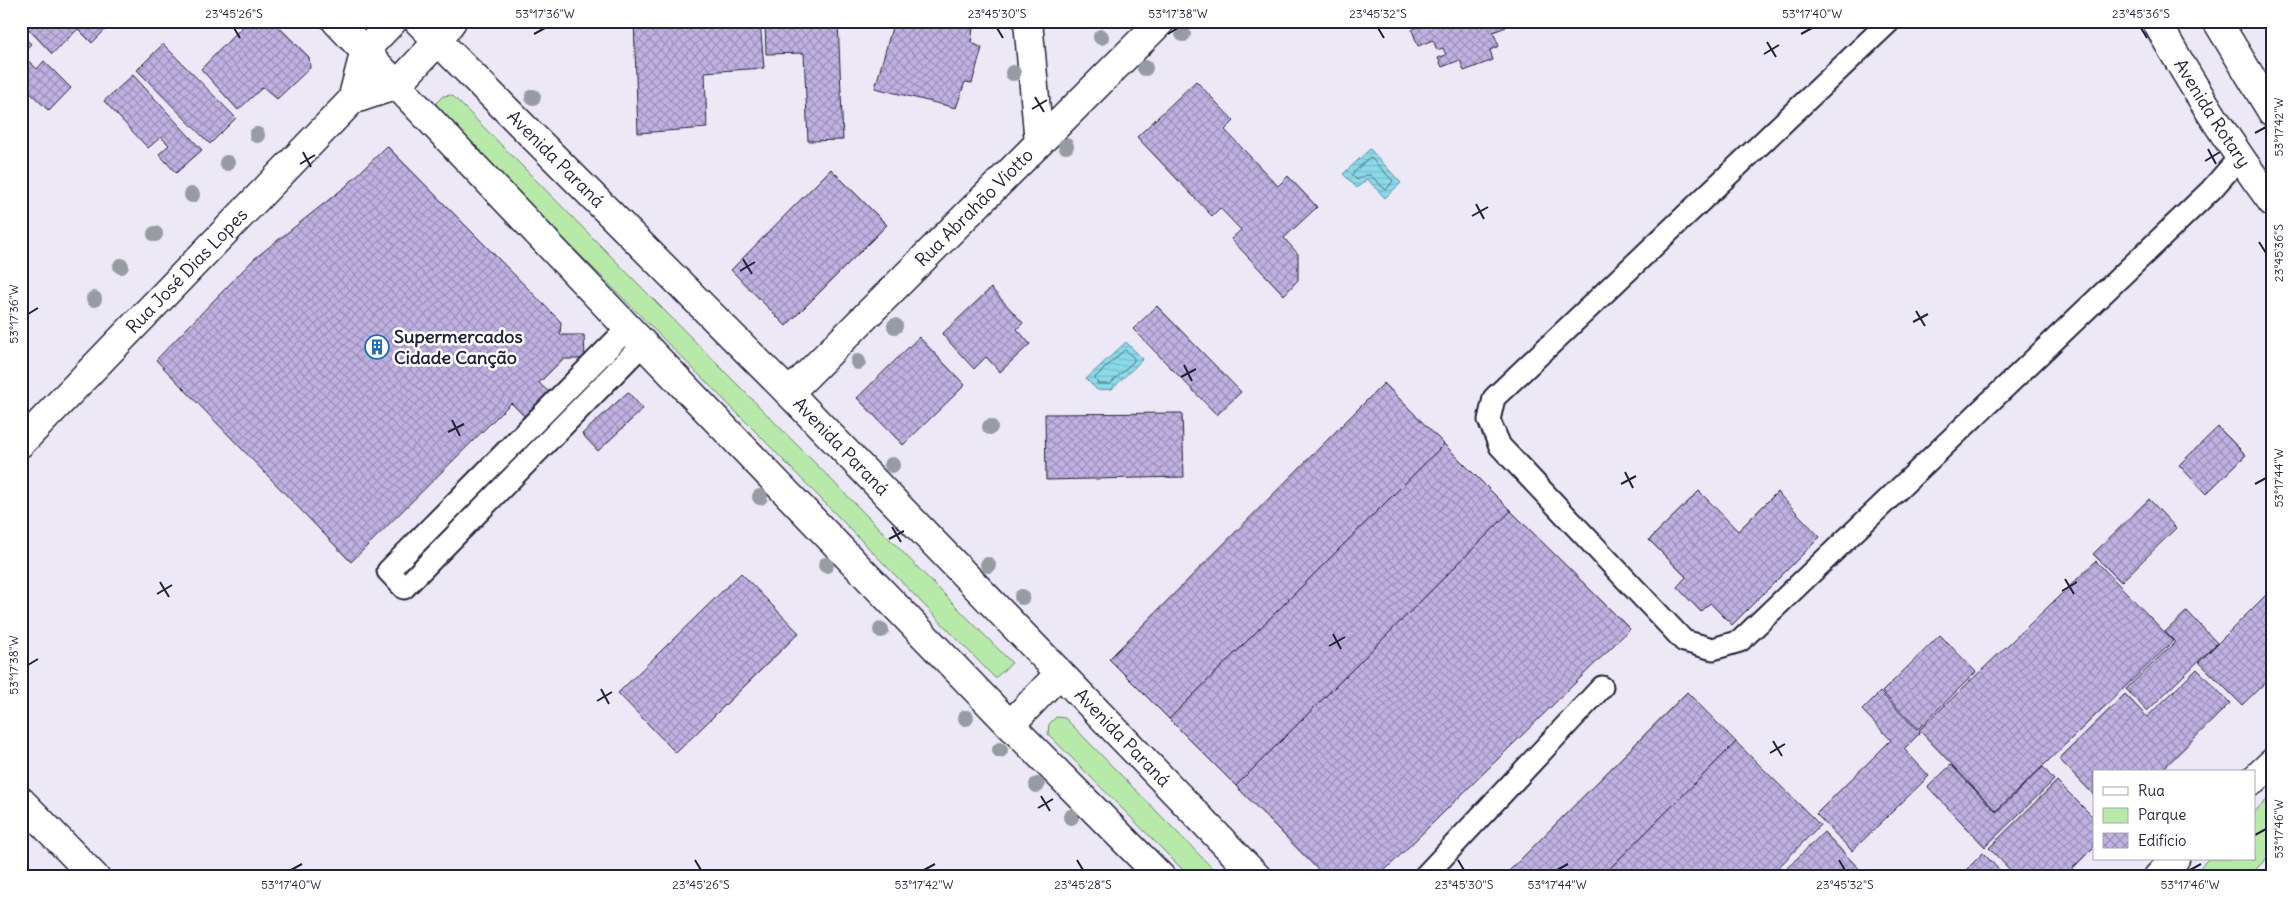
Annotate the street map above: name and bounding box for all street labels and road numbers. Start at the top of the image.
street label: Avenida Rotary [2169,54,2256,172]
street label: Avenida Paraná [503,105,610,212]
street label: Rua Abrahão Viotto [910,143,1038,271]
street label: Rua José Dias Lopes [121,203,252,338]
street label: Avenida Paraná [788,392,894,500]
street label: Avenida Paraná [1070,683,1176,792]

